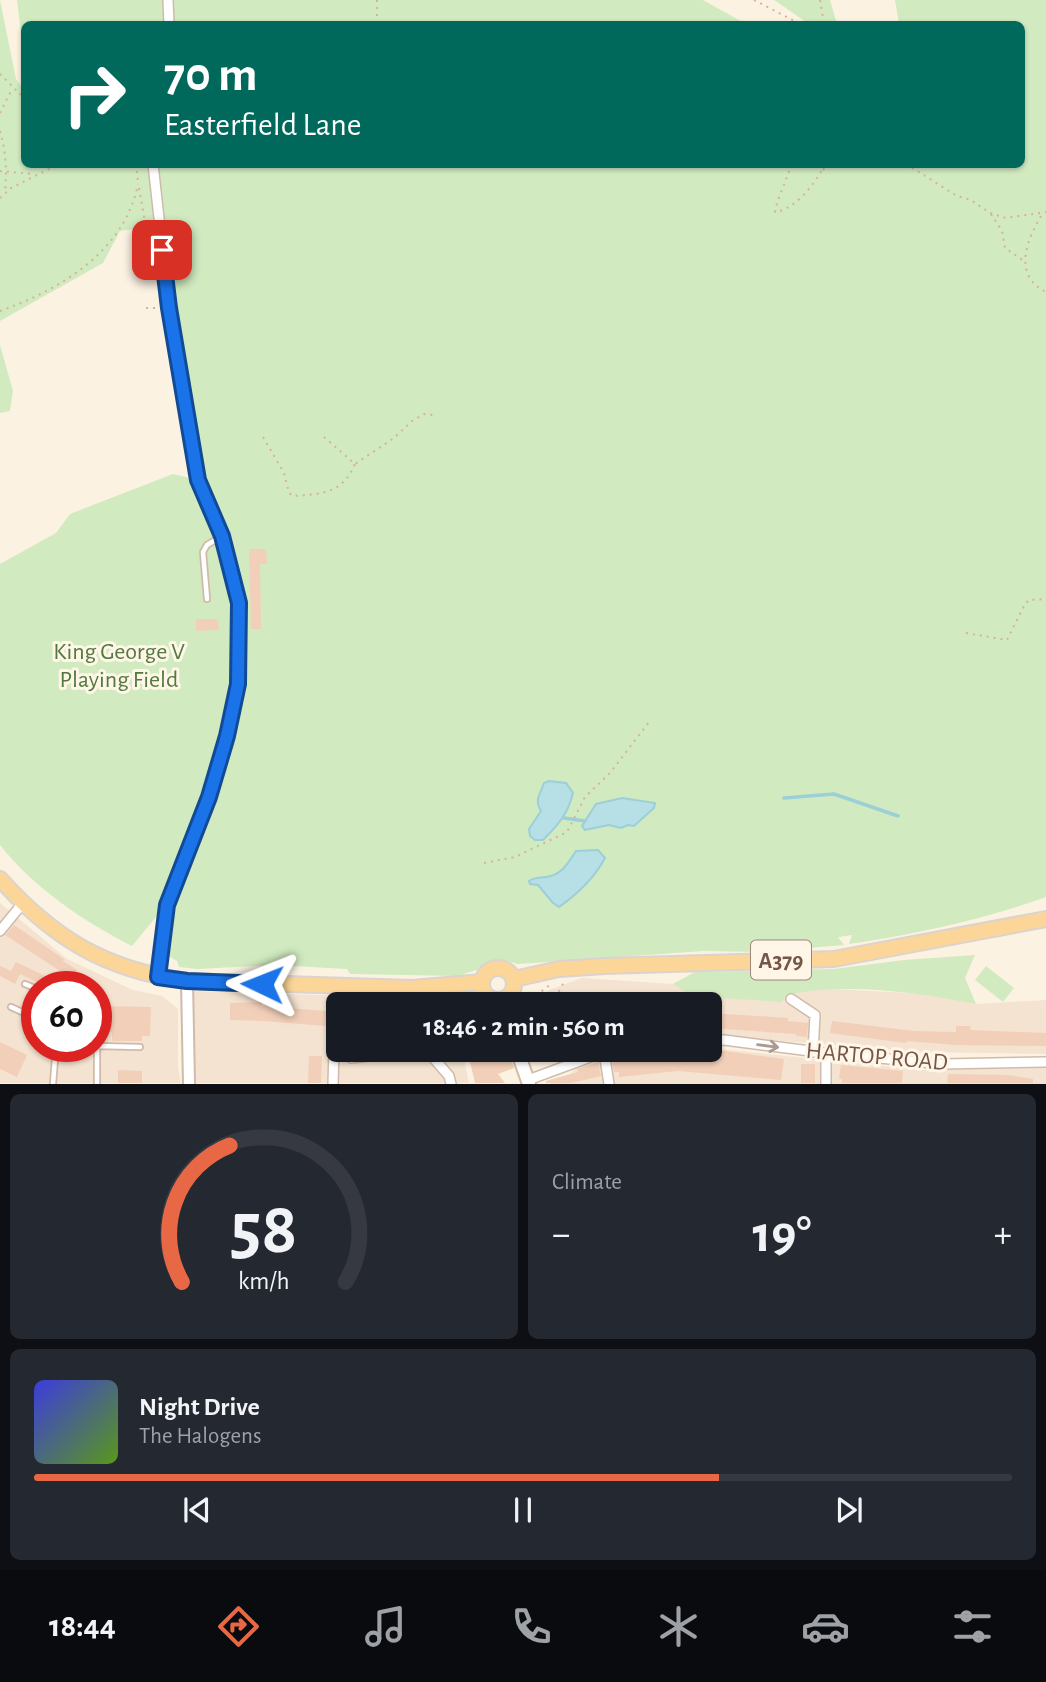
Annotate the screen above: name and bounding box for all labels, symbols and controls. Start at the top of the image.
icon: right [49,49,140,140]
text: 70 m [164,51,258,100]
text: Easterfield Lane [164,109,362,141]
pin [132,220,192,280]
icon: arrive [143,231,181,269]
park label: King George V Playing Field [53,640,185,692]
road number: A379 [751,940,811,979]
position arrow [225,947,299,1021]
speed limit sign: 60 [21,971,112,1062]
text: 18:46 · 2 min · 560 m [423,1014,625,1040]
one-way arrow [756,1039,778,1052]
street label: HARTOP ROAD [805,1039,949,1075]
text: Climate [552,1171,622,1194]
text: 58 [230,1195,298,1268]
text: 19° [752,1209,812,1261]
text: − [552,1216,570,1254]
text: + [994,1216,1012,1254]
text: km/h [238,1269,290,1294]
text: Night Drive [139,1394,260,1420]
text: The Halogens [139,1425,261,1448]
icon: previous [178,1491,216,1529]
icon: pause [504,1491,542,1529]
icon: next [830,1491,868,1529]
icon: directions [214,1602,263,1651]
icon: music [361,1602,410,1651]
icon: phone [507,1602,556,1651]
icon: climate [654,1602,703,1651]
icon: car [801,1602,850,1651]
icon: filters [948,1602,997,1651]
text: 18:44 [49,1610,116,1642]

